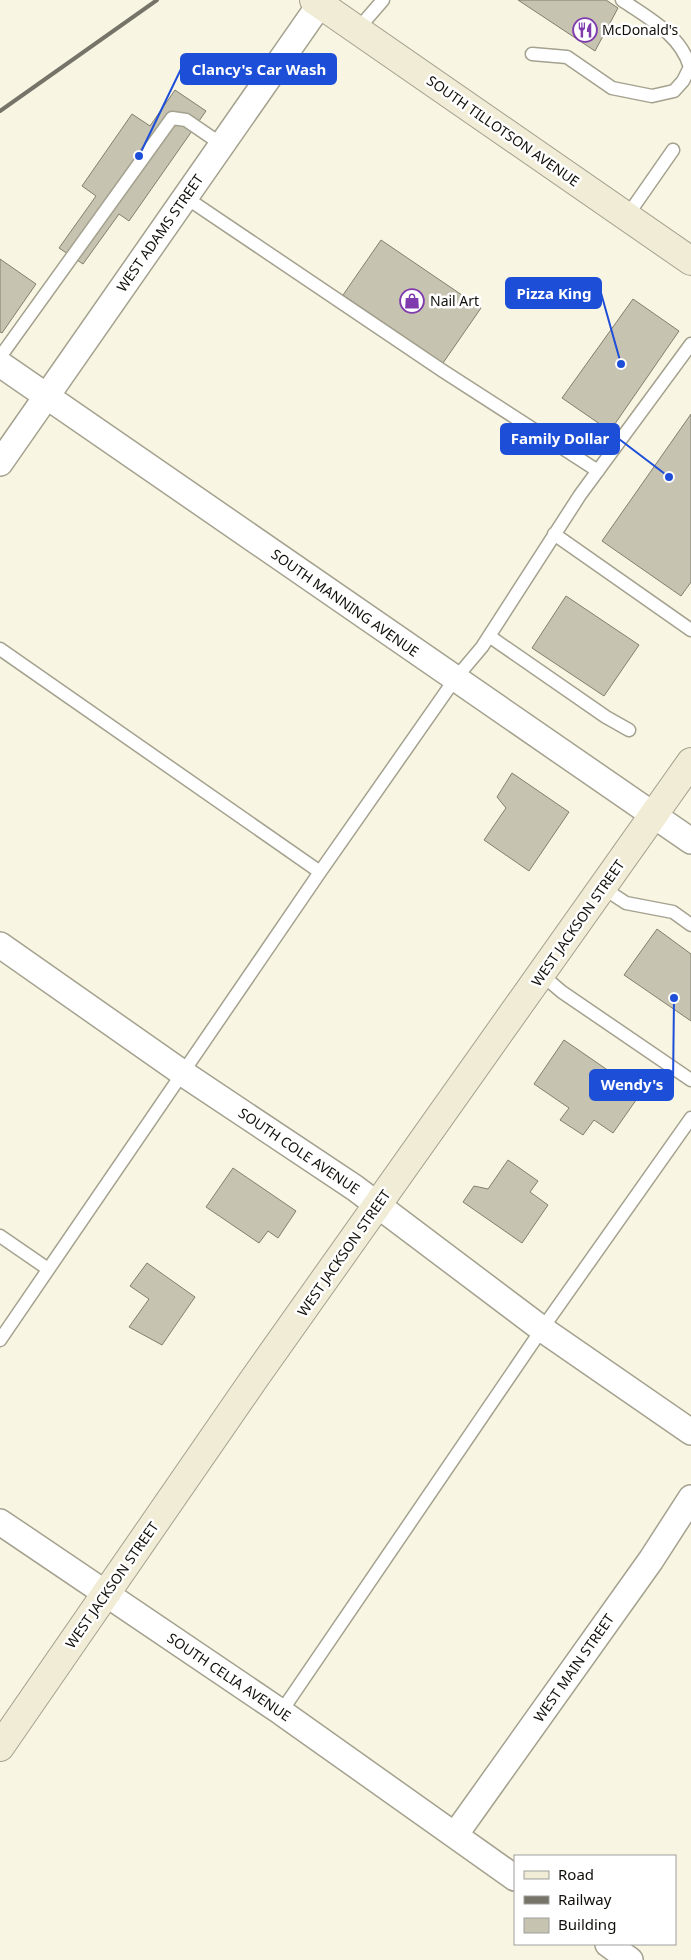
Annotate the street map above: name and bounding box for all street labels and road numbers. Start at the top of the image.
street label: SOUTH TILLOTSON AVENUE [423,71,583,191]
street label: WEST ADAMS STREET [112,170,207,295]
street label: SOUTH MANNING AVENUE [268,544,423,661]
street label: WEST JACKSON STREET [527,856,629,990]
street label: SOUTH COLE AVENUE [235,1103,364,1198]
street label: WEST JACKSON STREET [293,1186,395,1320]
street label: WEST JACKSON STREET [61,1518,163,1652]
street label: WEST MAIN STREET [529,1610,618,1726]
street label: SOUTH CELIA AVENUE [164,1628,295,1725]

